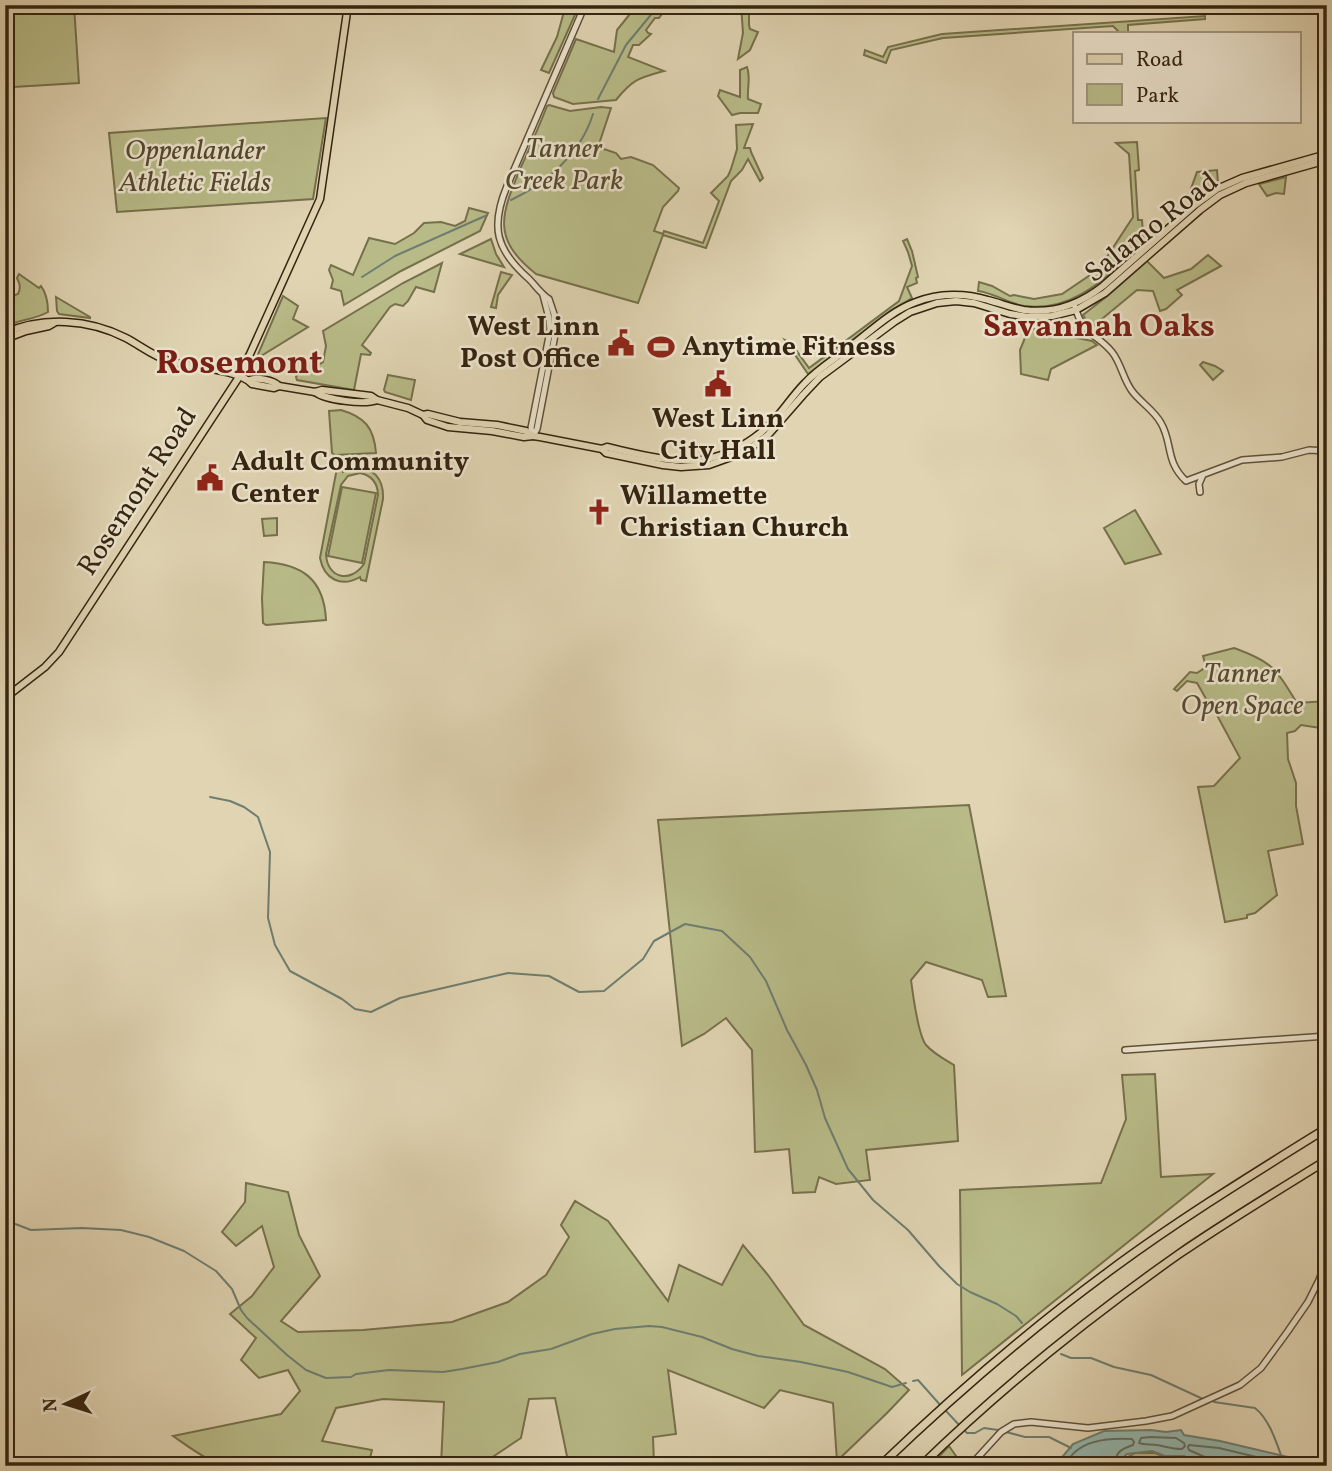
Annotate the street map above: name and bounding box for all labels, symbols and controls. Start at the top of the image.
legend [1073,32,1300,122]
text: Road [1136,46,1183,75]
text: Park [1136,82,1179,111]
park label: Tanner Creek Park [505,130,623,201]
park label: Oppenlander Athletic Fields [118,132,271,203]
street label: Salamo Road [1077,163,1227,293]
district label: Savannah Oaks [983,306,1215,350]
place label: West Linn Post Office [460,308,600,379]
public building icon: West Linn Post Office [606,328,636,358]
place label: Anytime Fitness [682,328,896,367]
sports icon: Anytime Fitness [646,332,676,362]
district label: Rosemont [155,340,323,388]
public building icon: West Linn City Hall [703,369,733,399]
street label: Rosemont Road [69,400,207,584]
place label: West Linn City Hall [652,400,784,471]
place label: Adult Community Center [231,443,470,514]
public building icon: Adult Community Center [195,463,225,493]
place label: Willamette Christian Church [620,477,849,548]
church icon: Willamette Christian Church [584,497,614,527]
park label: Tanner Open Space [1180,655,1304,726]
north arrow [32,1370,102,1440]
text: N [38,1397,64,1413]

